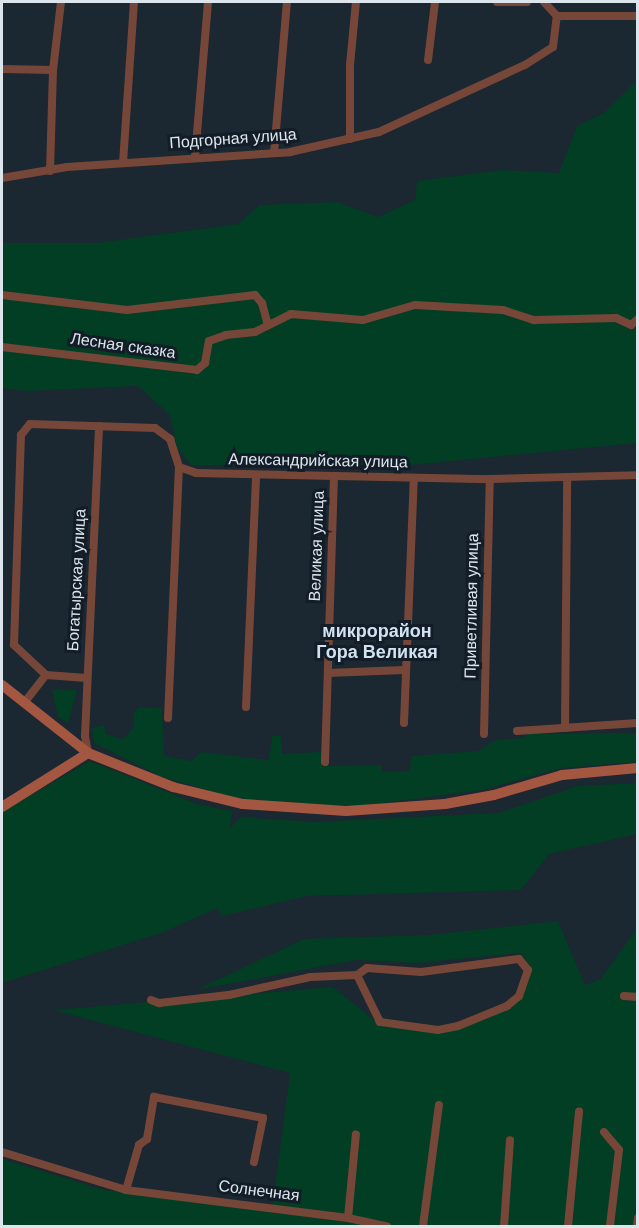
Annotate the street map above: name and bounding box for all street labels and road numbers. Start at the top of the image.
street label: Подгорная улица [169,125,297,153]
street label: Лесная сказка [69,329,177,363]
street label: Александрийская улица [228,450,408,472]
street label: Великая улица [305,490,329,602]
street label: Богатырская улица [64,508,90,652]
street label: Приветливая улица [461,533,483,679]
street label: Солнечная [217,1177,301,1205]

